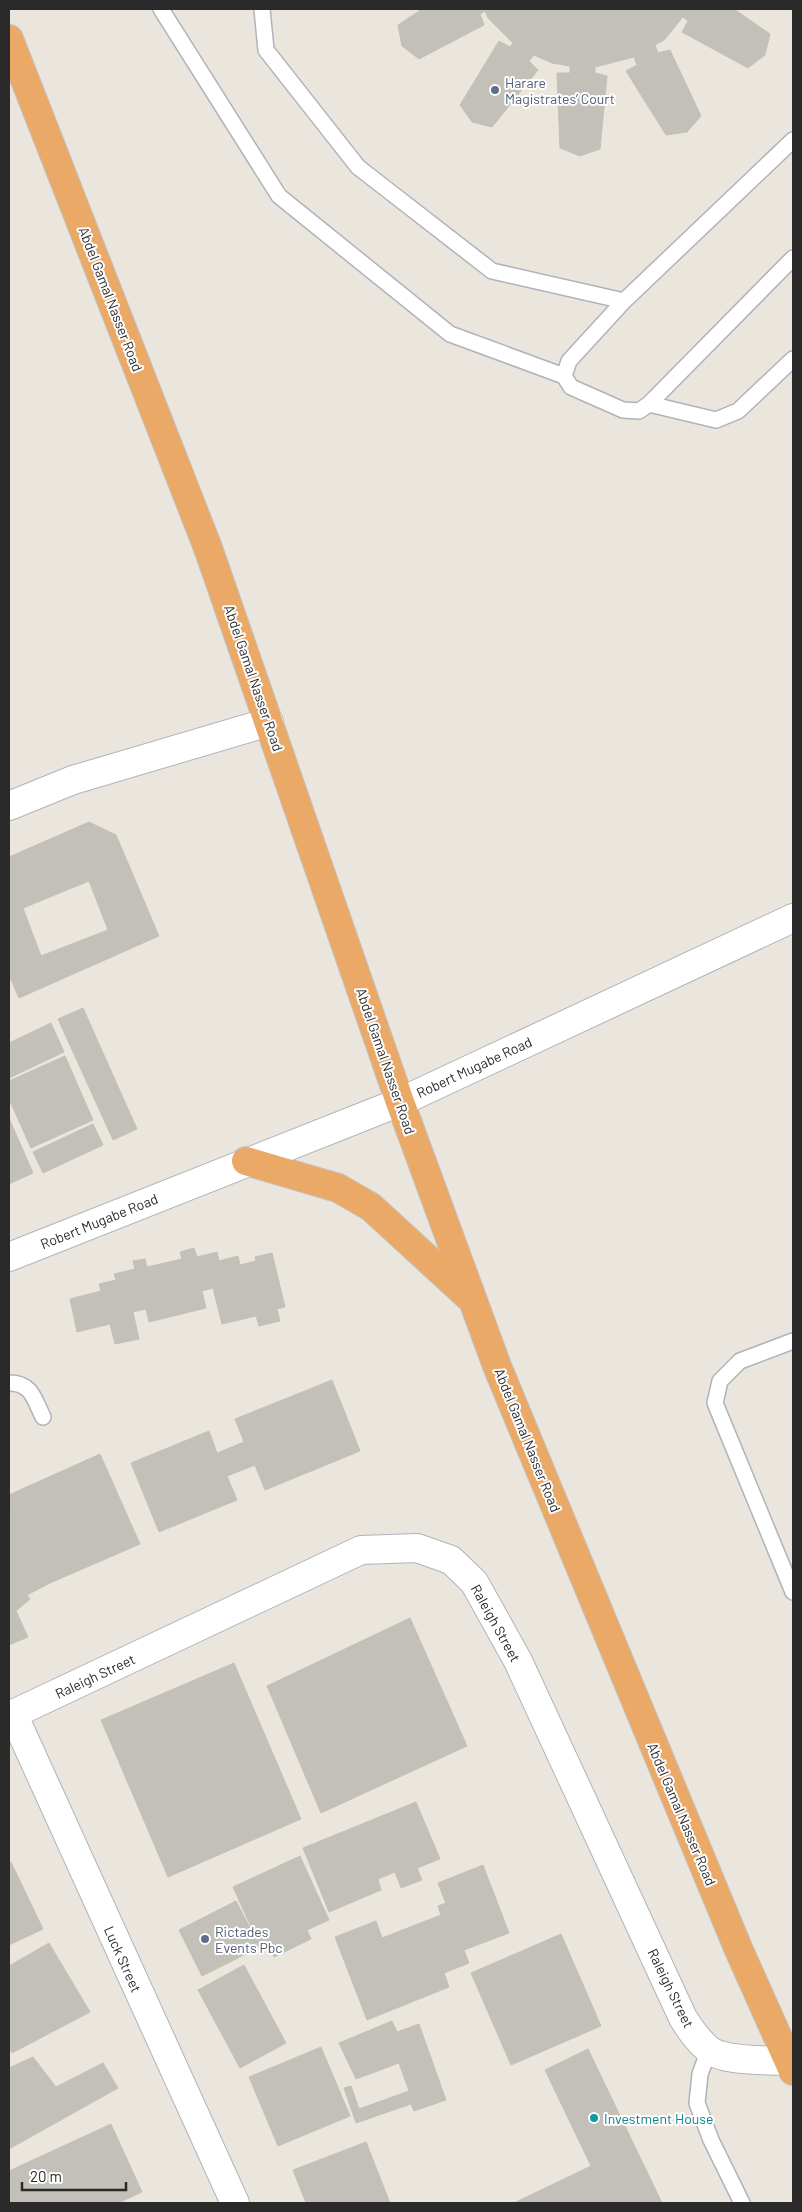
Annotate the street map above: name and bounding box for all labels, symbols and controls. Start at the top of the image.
place label: Harare Magistrates’ Court [505,74,615,107]
marker: Harare Magistrates’ Court [489,84,501,96]
street label: Abdel Gamal Nasser Road [76,224,146,374]
street label: Abdel Gamal Nasser Road [221,603,287,753]
street label: Abdel Gamal Nasser Road [353,986,419,1136]
street label: Robert Mugabe Road [414,1033,534,1101]
street label: Robert Mugabe Road [38,1190,160,1252]
street label: Abdel Gamal Nasser Road [491,1366,565,1514]
street label: Raleigh Street [468,1581,524,1665]
street label: Raleigh Street [52,1650,138,1702]
street label: Abdel Gamal Nasser Road [644,1740,720,1888]
street label: Luck Street [101,1923,145,1995]
place label: Rictades Events Pbc [215,1923,283,1956]
marker: Rictades Events Pbc [199,1933,211,1945]
street label: Raleigh Street [645,1946,697,2030]
place label: Investment House [604,2110,713,2127]
marker: Investment House [588,2112,600,2124]
scale bar [22,2160,126,2192]
text: 20 m [30,2167,62,2185]

